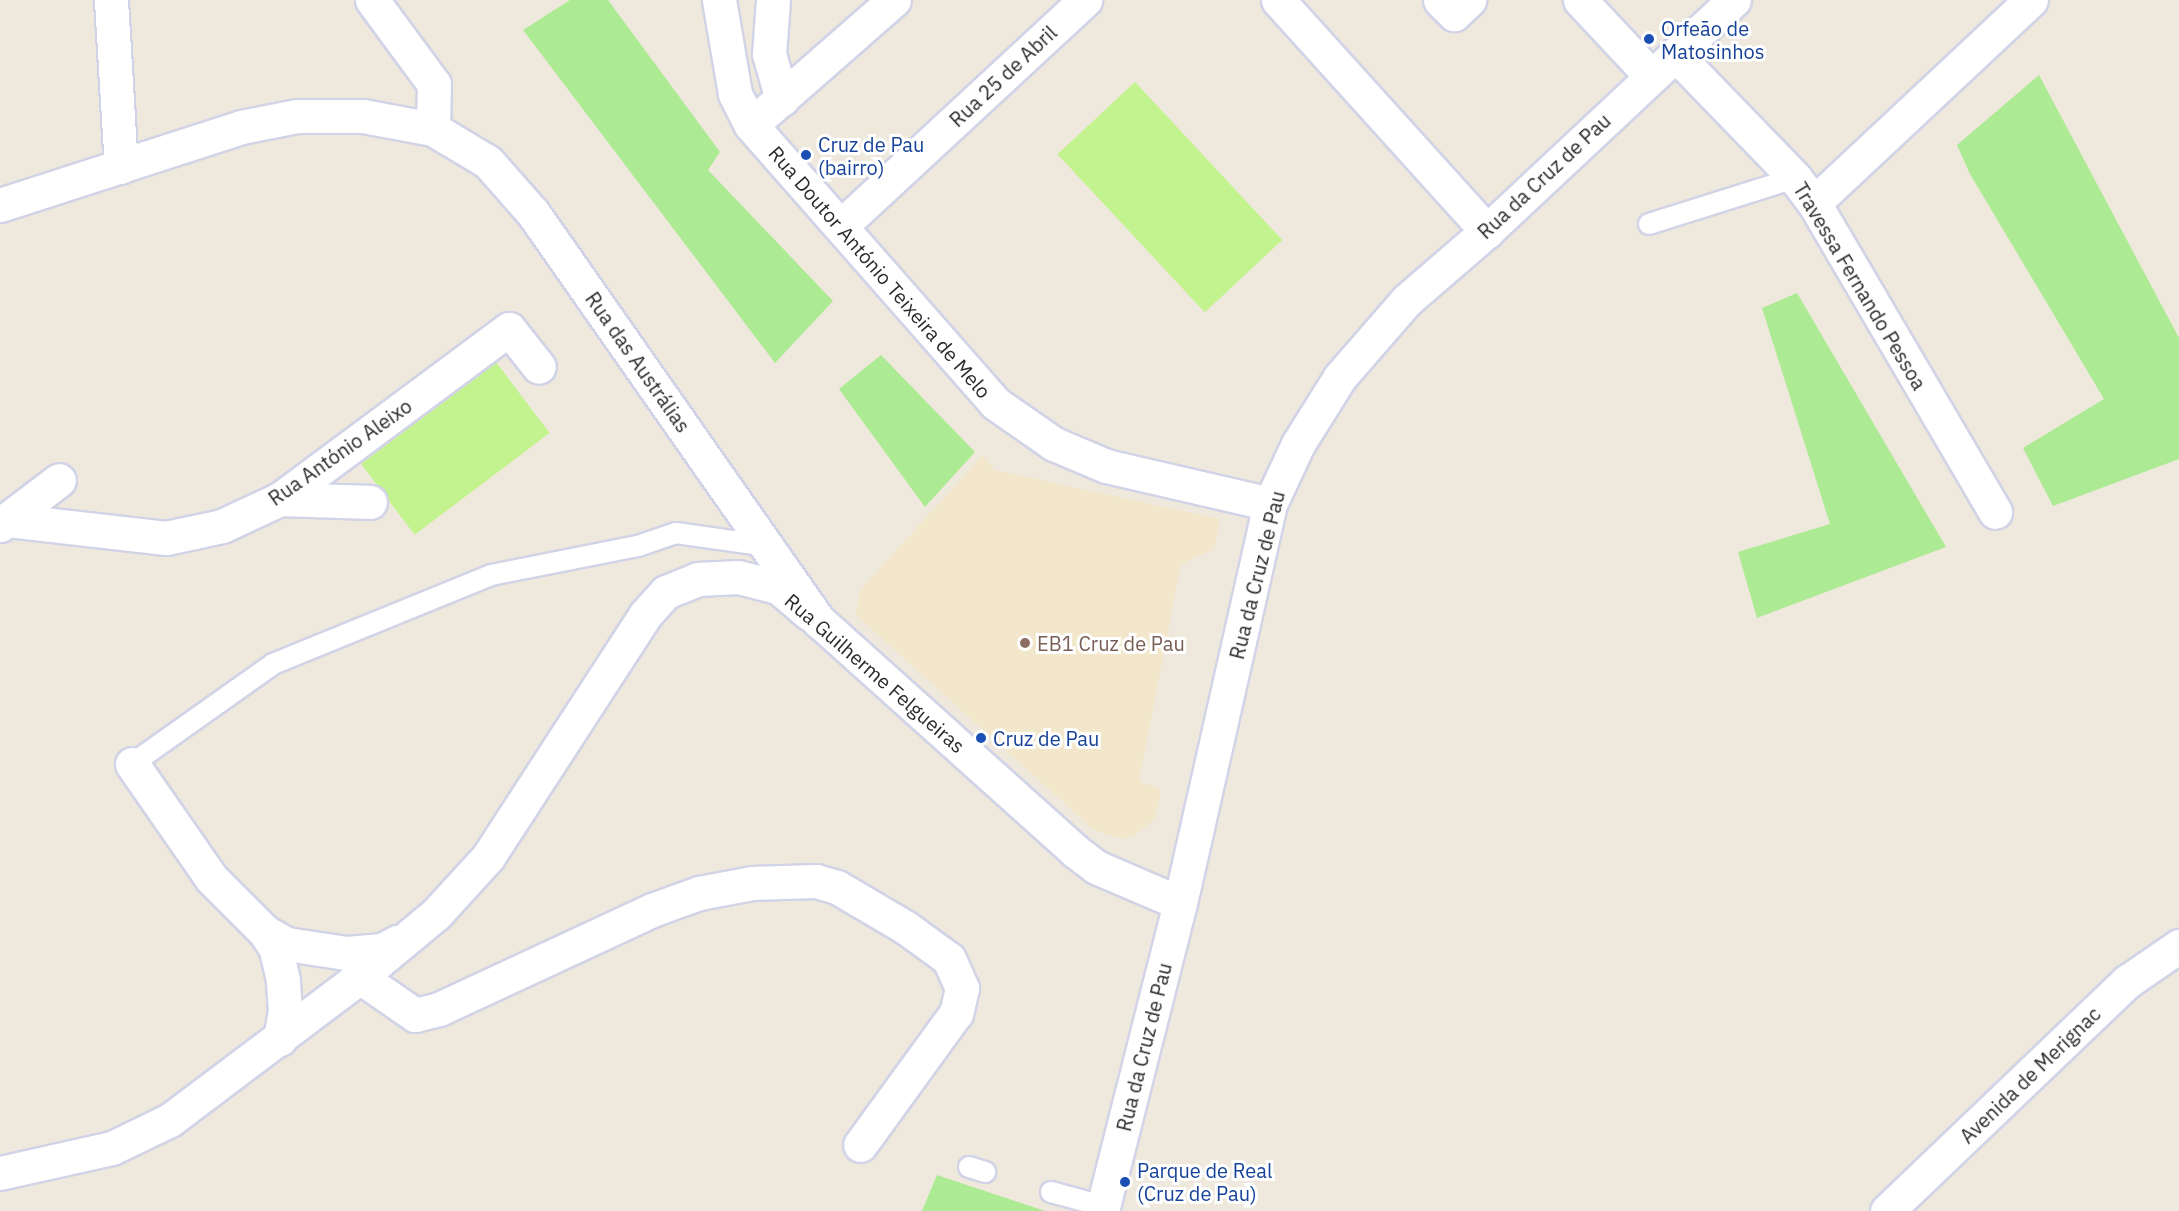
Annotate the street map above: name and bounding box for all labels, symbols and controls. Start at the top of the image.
place label: Orfeão de Matosinhos [1661,16,1764,63]
street label: Rua 25 de Abril [944,20,1062,132]
marker: Orfeão de Matosinhos [1642,32,1656,46]
street label: Rua da Cruz de Pau [1473,108,1615,244]
place label: Cruz de Pau (bairro) [818,132,924,179]
street label: Rua Doutor António Teixeira de Melo [764,141,996,403]
marker: Cruz de Pau (bairro) [799,148,813,162]
street label: Travessa Fernando Pessoa [1789,178,1931,394]
street label: Rua das Austrálias [581,287,695,437]
street label: Rua António Aleixo [264,394,416,510]
street label: Rua da Cruz de Pau [1224,488,1290,662]
street label: Rua Guilherme Felgueiras [780,588,970,758]
place label: EB1 Cruz de Pau [1037,631,1185,655]
marker: EB1 Cruz de Pau [1018,636,1032,650]
place label: Cruz de Pau [993,726,1099,750]
marker: Cruz de Pau [974,731,988,745]
street label: Rua da Cruz de Pau [1111,960,1177,1134]
street label: Avenida de Merignac [1955,1002,2105,1148]
place label: Parque de Real (Cruz de Pau) [1137,1158,1272,1205]
marker: Parque de Real (Cruz de Pau) [1118,1175,1132,1189]

